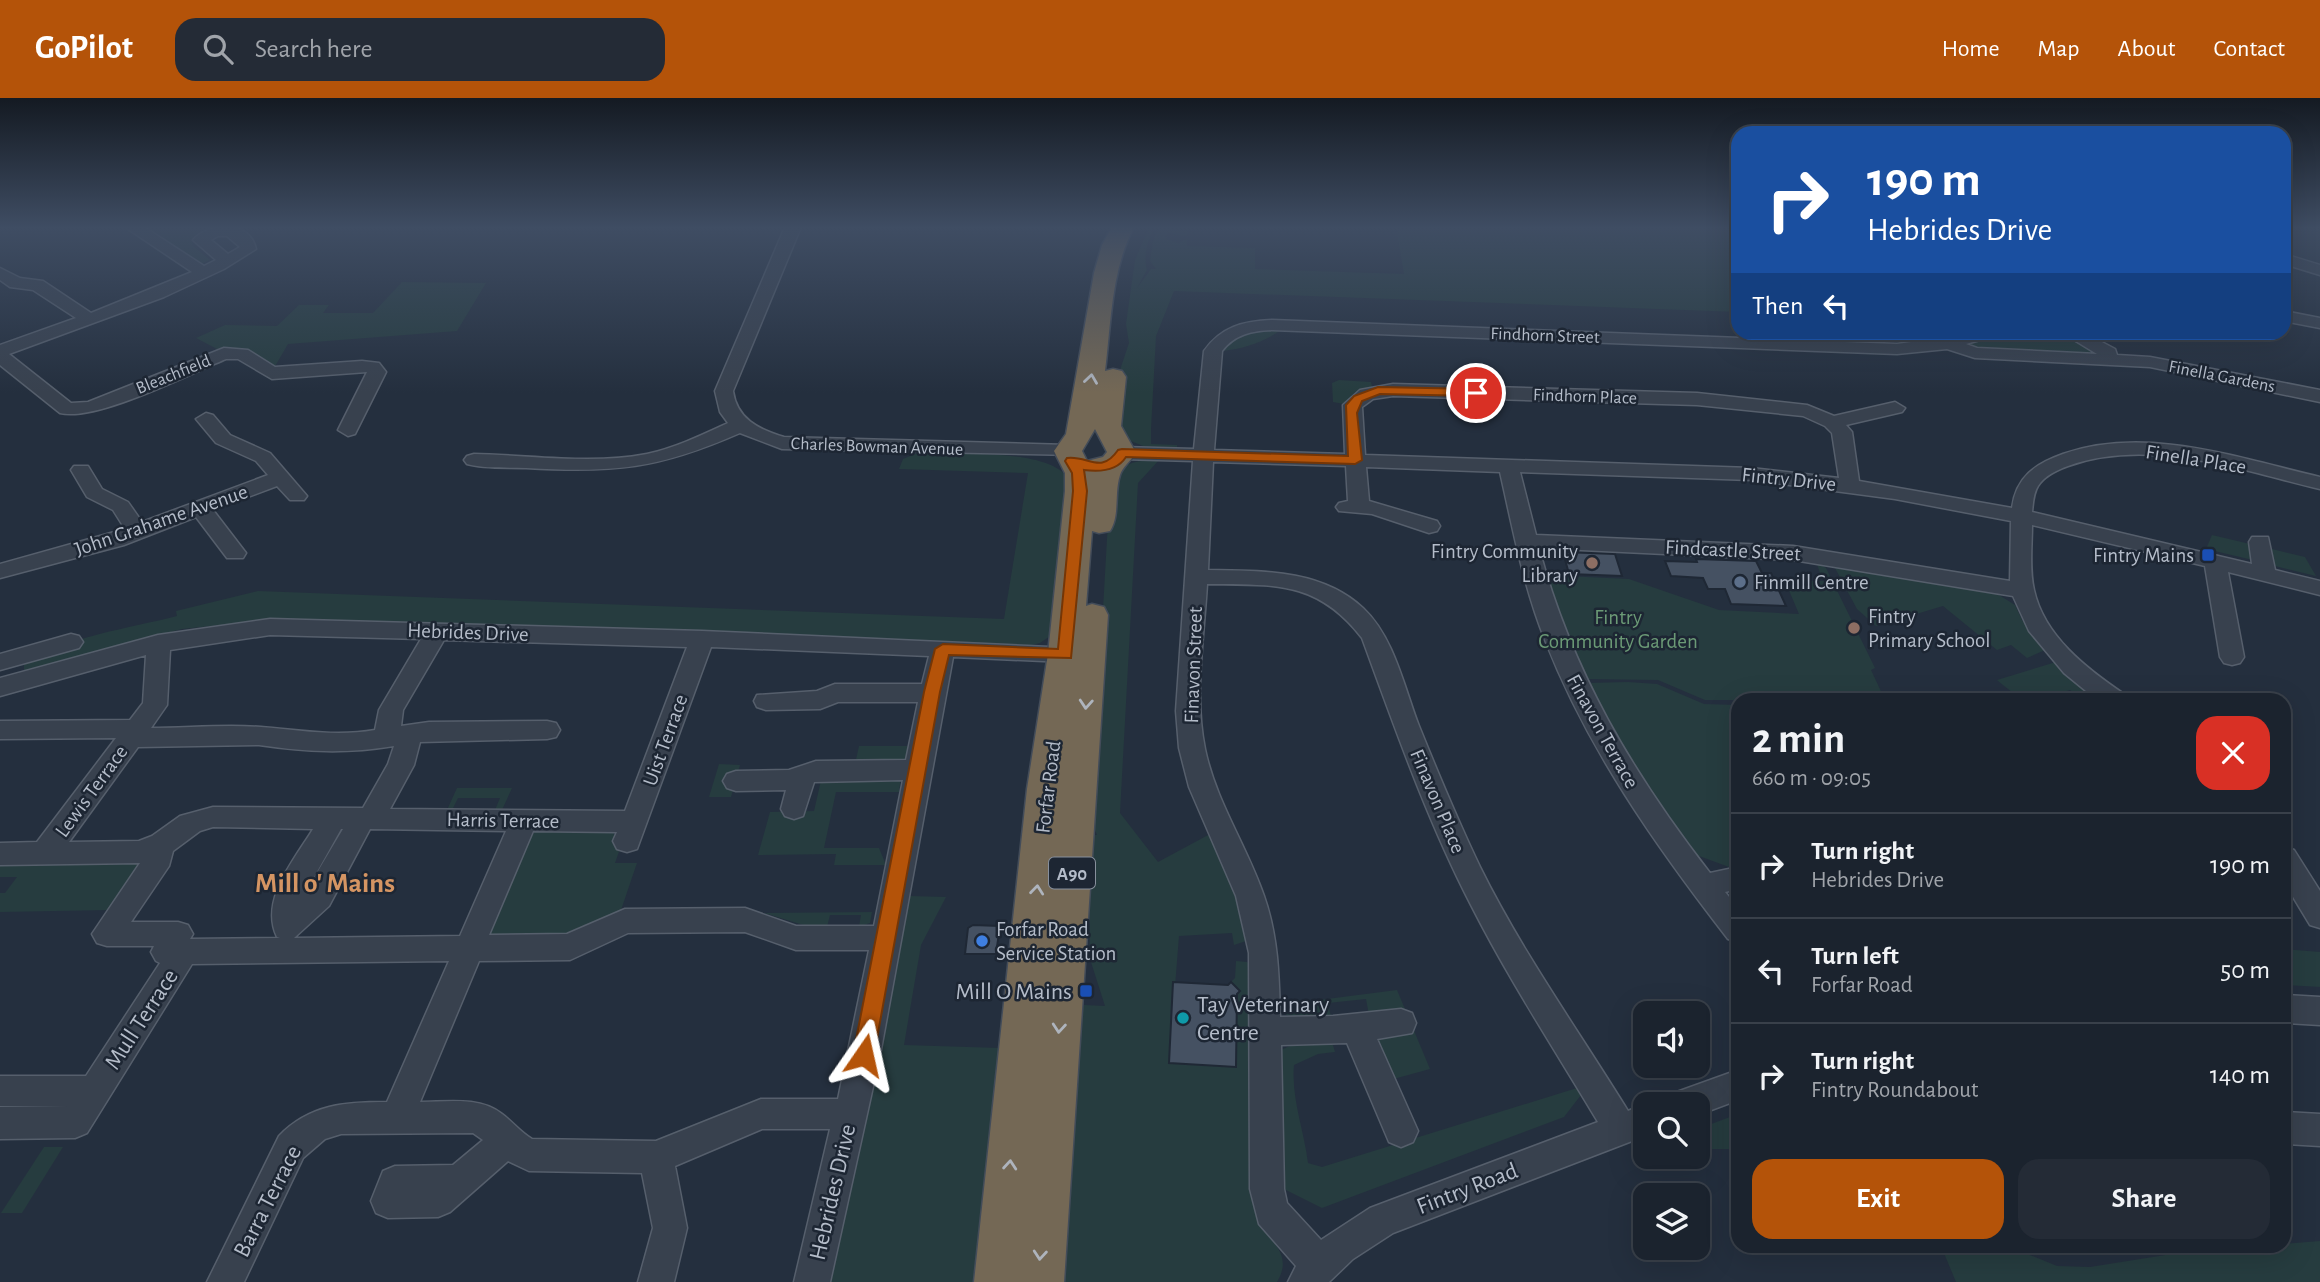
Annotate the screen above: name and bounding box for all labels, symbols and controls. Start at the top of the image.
search box [175,18,665,81]
icon: search [199,30,237,68]
text: GoPilot [35,32,133,65]
text: Search here [255,36,372,62]
text: Home [1942,37,2000,61]
text: Map [2038,37,2080,61]
text: About [2118,37,2175,61]
text: Contact [2213,37,2285,61]
icon: right [1752,154,1843,245]
text: 190 m [1867,156,1981,205]
text: Hebrides Drive [1867,214,2052,246]
icon: left [1817,287,1855,325]
text: Then [1752,293,1803,319]
street label: Findhorn Street [1490,325,1600,347]
street label: Bleachfield [133,352,213,398]
street label: Finella Gardens [2167,358,2277,396]
pin [1446,363,1506,423]
one-way arrow [1083,373,1098,385]
icon: arrive [1457,374,1495,412]
street label: Findhorn Place [1533,386,1637,408]
street label: Charles Bowman Avenue [790,435,963,459]
street label: Finella Place [2144,441,2248,478]
street label: Fintry Drive [1741,464,1837,495]
street label: John Grahame Avenue [72,481,250,560]
street label: Findcastle Street [1665,536,1802,565]
place label: Fintry Community Library [1431,541,1578,586]
place label: Fintry Mains [2093,545,2194,566]
marker: Fintry Mains [2200,547,2216,563]
marker: Fintry Community Library [1584,555,1600,571]
place label: Finmill Centre [1754,572,1869,593]
marker: Finmill Centre [1732,574,1748,590]
street label: Finavon Street [1181,606,1206,724]
place label: Fintry Primary School [1868,606,1991,651]
park label: Fintry Community Garden [1538,607,1698,652]
street label: Hebrides Drive [407,620,529,645]
marker: Fintry Primary School [1846,620,1862,636]
street label: Finavon Terrace [1563,671,1642,792]
street label: Uist Terrace [639,692,692,789]
one-way arrow [1079,698,1094,709]
button: close [2196,716,2270,790]
text: 2 min [1752,718,1845,760]
street label: Forfar Road [1032,740,1065,834]
street label: Lewis Terrace [51,741,132,841]
street label: Finavon Place [1406,746,1469,856]
text: 660 m · 09:05 [1752,767,1871,790]
street label: Harris Terrace [446,809,560,832]
text: Turn right [1811,838,1914,864]
icon: right [1752,847,1790,885]
text: 190 m [2210,852,2270,878]
road number: A90 [1049,858,1095,888]
text: Hebrides Drive [1811,869,1944,892]
district label: Mill o' Mains [255,870,395,898]
one-way arrow [1029,884,1044,896]
place label: Forfar Road Service Station [996,919,1116,964]
marker: Forfar Road Service Station [974,933,990,949]
text: Turn left [1811,943,1899,969]
icon: left [1752,952,1790,990]
text: 50 m [2220,957,2270,983]
street label: Mull Terrace [101,965,183,1074]
text: Forfar Road [1811,974,1913,997]
place label: Mill O Mains [955,980,1072,1004]
marker: Mill O Mains [1078,983,1094,999]
place label: Tay Veterinary Centre [1197,993,1329,1045]
map controls [1633,1001,1710,1260]
button: sound [1633,1001,1710,1078]
marker: Tay Veterinary Centre [1175,1010,1191,1026]
position arrow [827,1018,901,1092]
one-way arrow [1052,1023,1067,1034]
text: Turn right [1811,1048,1914,1074]
icon: right [1752,1057,1790,1095]
text: 140 m [2210,1062,2270,1088]
text: Fintry Roundabout [1811,1079,1978,1102]
button: search [1633,1092,1710,1169]
street label: Hebrides Drive [806,1122,860,1263]
street label: Barra Terrace [230,1142,306,1261]
one-way arrow [1002,1159,1017,1170]
street label: Fintry Road [1413,1159,1521,1219]
button: Exit [1752,1159,2004,1239]
button: Share [2018,1159,2270,1239]
button: layers [1633,1183,1710,1260]
one-way arrow [1033,1250,1048,1261]

